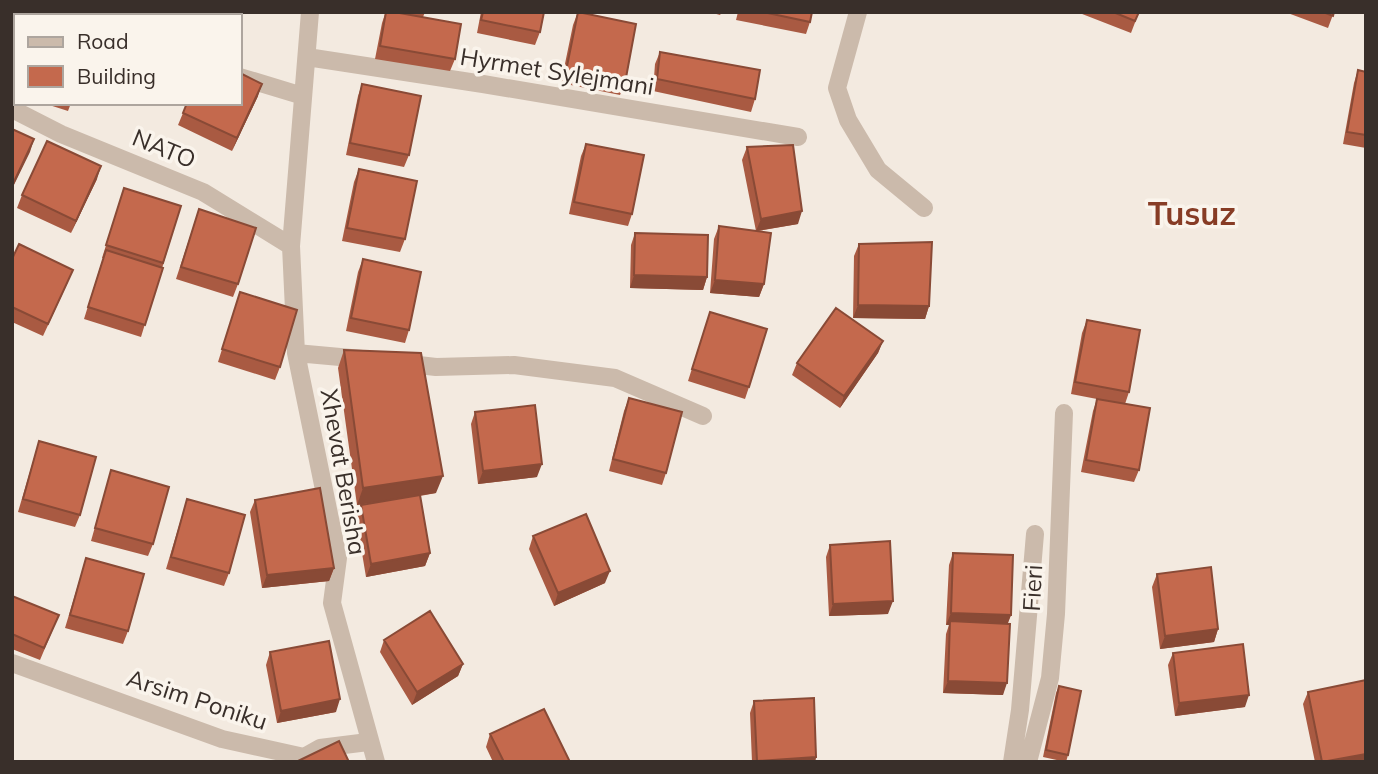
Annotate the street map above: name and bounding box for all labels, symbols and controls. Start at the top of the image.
legend [14,14,242,105]
text: Road [77,28,128,54]
street label: Hyrmet Sylejmani [458,41,656,101]
text: Building [77,63,156,89]
street label: NATO [128,122,200,174]
district label: Tusuz [1148,193,1236,233]
street label: Xhevat Berisha [315,386,373,557]
street label: Fieri [1016,564,1048,612]
street label: Arsim Poniku [123,662,271,736]

